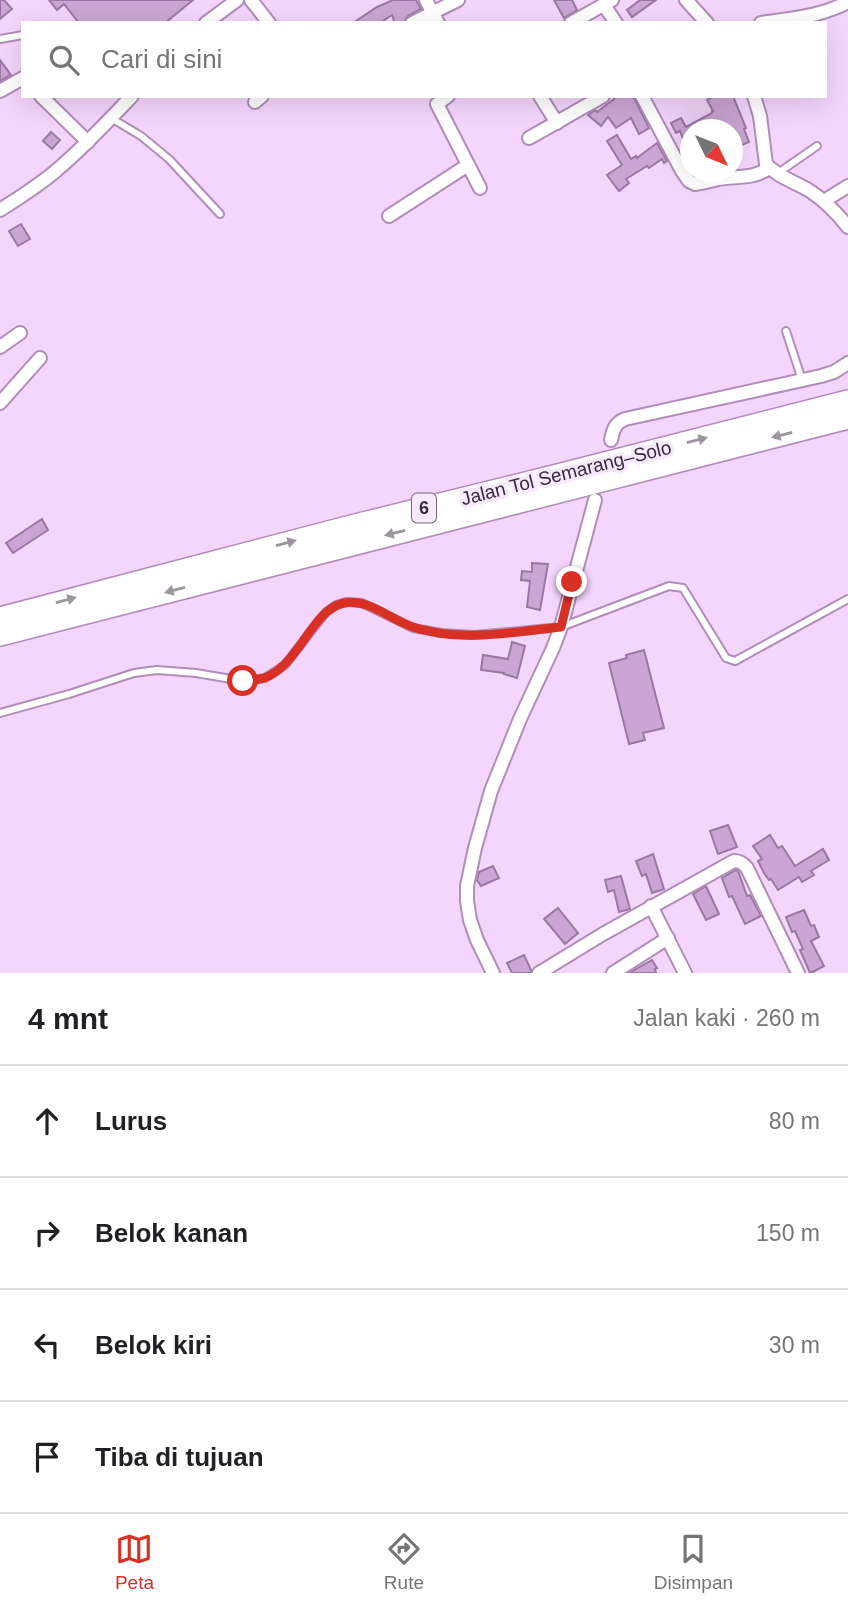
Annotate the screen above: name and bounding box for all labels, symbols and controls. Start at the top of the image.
search box [21,21,827,98]
icon: search [45,41,83,79]
text: Cari di sini [101,44,222,74]
north arrow [680,119,743,182]
one-way arrow [771,430,793,441]
one-way arrow [686,434,708,445]
street label: Jalan Tol Semarang–Solo [459,437,673,509]
road number: 6 [412,494,436,522]
one-way arrow [384,528,406,539]
one-way arrow [275,537,297,548]
route end [556,566,587,597]
one-way arrow [164,585,185,595]
one-way arrow [55,594,77,605]
route start [227,665,258,696]
text: 4 mnt [28,1002,108,1035]
text: Jalan kaki · 260 m [633,1005,820,1031]
icon: ahead [28,1102,66,1140]
text: Lurus [95,1106,167,1136]
text: 80 m [769,1108,820,1134]
icon: right [28,1214,66,1252]
text: Belok kanan [95,1218,248,1248]
text: 150 m [756,1220,820,1246]
icon: left [28,1326,66,1364]
text: Belok kiri [95,1330,212,1360]
text: 30 m [769,1332,820,1358]
icon: arrive [28,1438,66,1476]
text: Tiba di tujuan [95,1442,264,1472]
tab: Peta [115,1530,154,1594]
tab: Rute [384,1530,424,1594]
tab: Disimpan [654,1530,733,1594]

